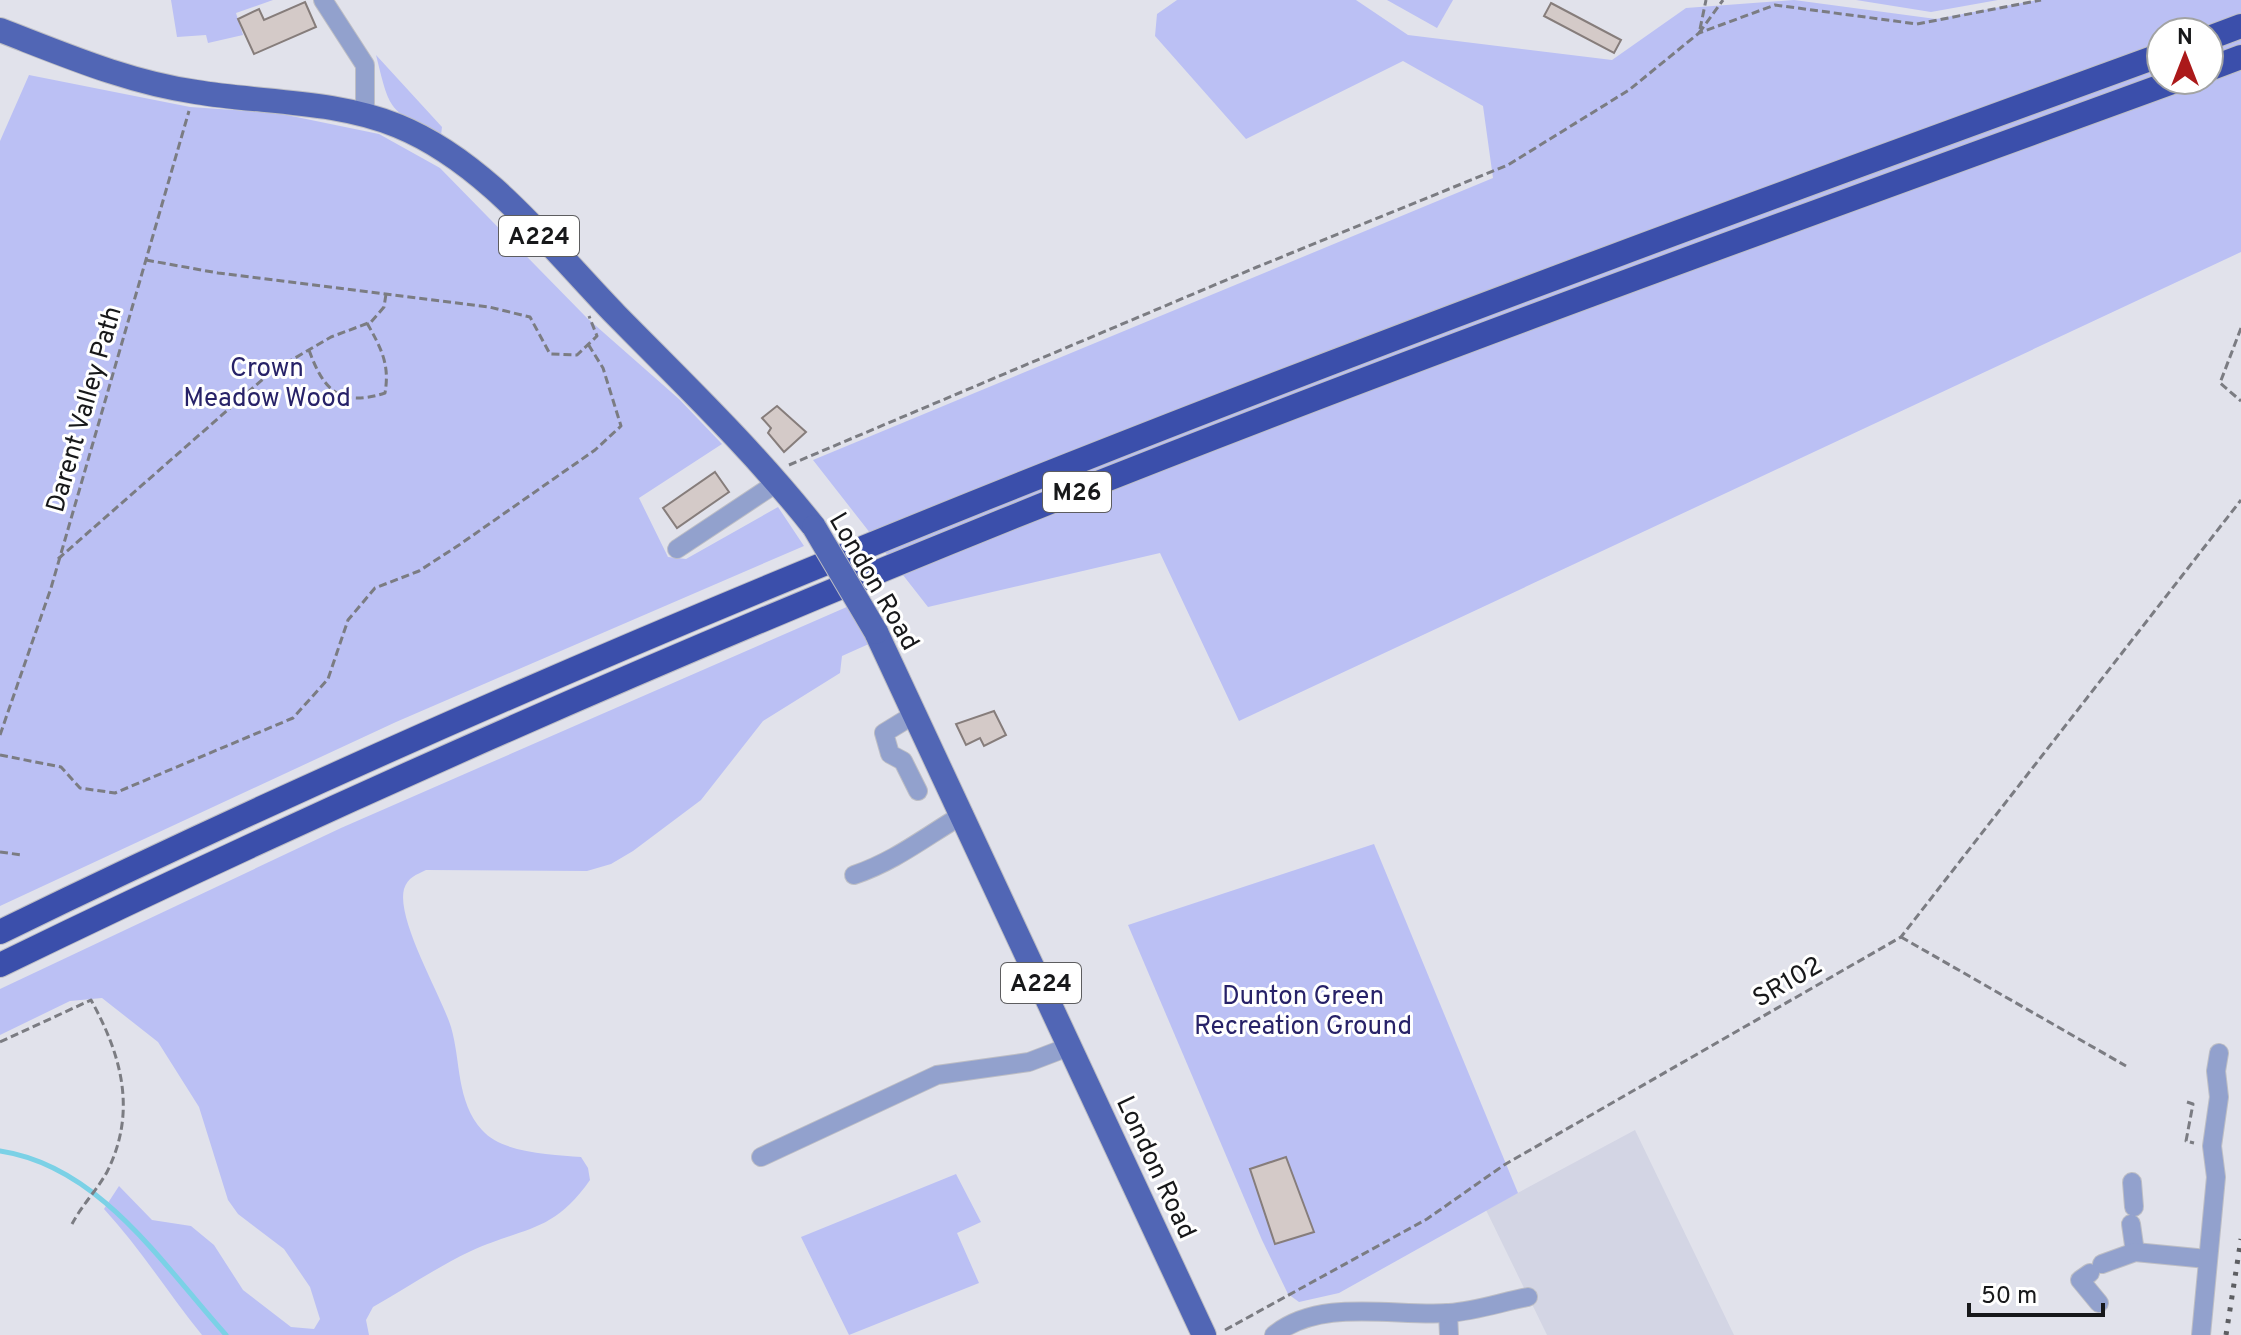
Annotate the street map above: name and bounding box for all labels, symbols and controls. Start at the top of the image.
north arrow [2145,16,2225,96]
text: N [2177,25,2193,52]
road number: A224 [499,216,579,256]
street label: Darent Valley Path [40,303,131,517]
park label: Crown Meadow Wood [183,353,351,416]
road number: M26 [1043,472,1111,512]
street label: London Road [820,507,926,657]
street label: SR102 [1747,950,1829,1016]
road number: A224 [1001,963,1081,1003]
park label: Dunton Green Recreation Ground [1194,981,1412,1044]
street label: London Road [1107,1091,1202,1245]
scale bar [1969,1267,2103,1317]
text: 50 m [1981,1282,2037,1312]

